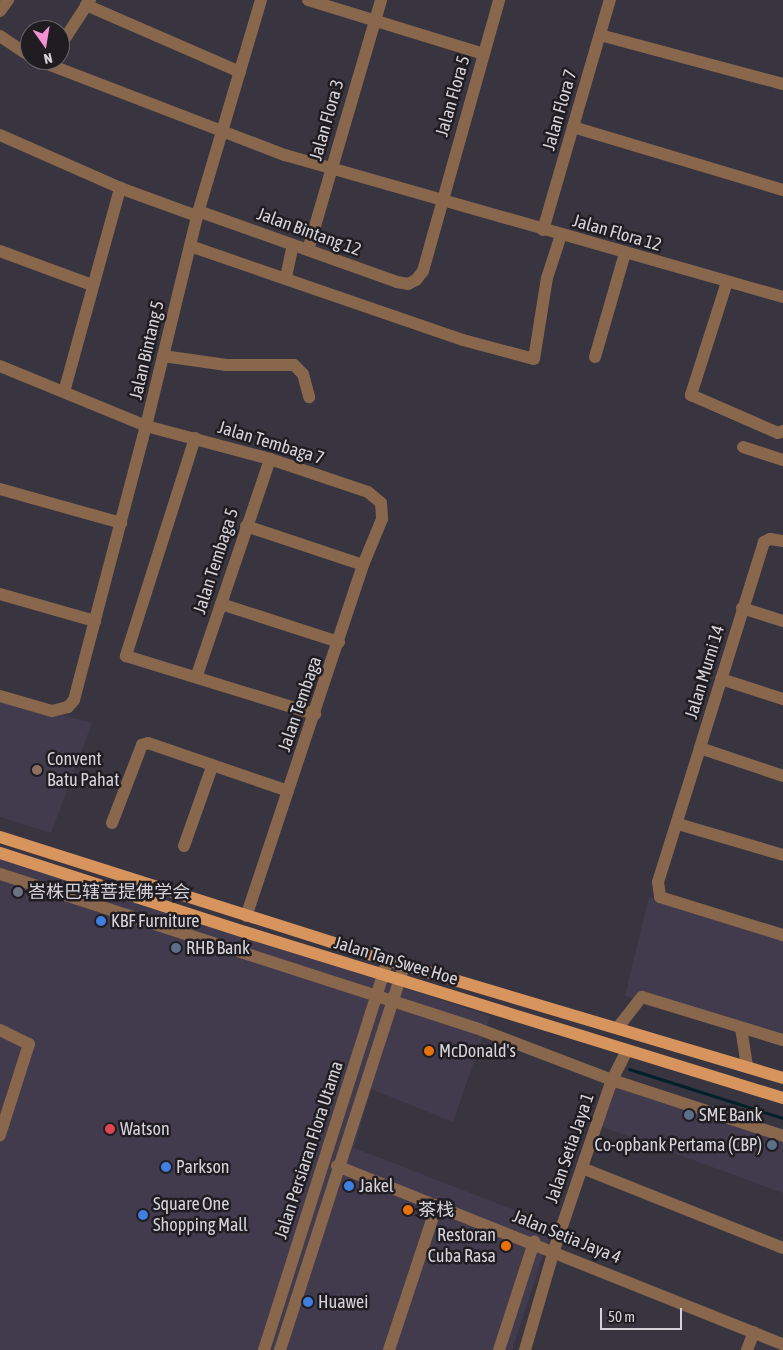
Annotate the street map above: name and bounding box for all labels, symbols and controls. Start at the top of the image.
north arrow [20,20,70,70]
text: N [42,50,54,67]
street label: Jalan Flora 5 [431,53,475,139]
street label: Jalan Flora 7 [538,67,582,153]
street label: Jalan Flora 3 [305,77,349,163]
street label: Jalan Bintang 12 [254,203,364,261]
street label: Jalan Flora 12 [570,210,664,256]
street label: Jalan Bintang 5 [125,298,169,402]
street label: Jalan Tembaga 7 [215,417,327,469]
street label: Jalan Tembaga 5 [189,505,243,617]
street label: Jalan Murni 14 [681,623,729,721]
street label: Jalan Tembaga [274,654,326,754]
place label: Convent Batu Pahat [47,749,119,792]
marker: Convent Batu Pahat [31,764,43,776]
place label: 峇株巴辖菩提佛学会 [28,881,190,903]
marker: 峇株巴辖菩提佛学会 [12,886,24,898]
place label: KBF Furniture [111,910,199,932]
marker: KBF Furniture [95,915,107,927]
street label: Jalan Tan Swee Hoe [331,932,461,990]
place label: RHB Bank [186,937,250,959]
marker: RHB Bank [170,942,182,954]
place label: McDonald's [439,1040,516,1062]
marker: McDonald's [423,1045,435,1057]
street label: Jalan Persiaran Flora Utama [270,1058,348,1242]
street label: Jalan Setia Jaya 1 [541,1090,599,1206]
place label: SME Bank [699,1104,762,1126]
marker: SME Bank [683,1109,695,1121]
place label: Watson [120,1118,170,1140]
marker: Watson [104,1123,116,1135]
place label: Co-opbank Pertama (CBP) [595,1134,762,1156]
marker: Co-opbank Pertama (CBP) [766,1139,778,1151]
place label: Parkson [176,1156,230,1178]
marker: Parkson [160,1161,172,1173]
place label: Jakel [359,1175,394,1197]
marker: Jakel [343,1180,355,1192]
place label: Square One Shopping Mall [153,1194,248,1236]
place label: 茶栈 [418,1199,454,1221]
marker: 茶栈 [402,1204,414,1216]
street label: Jalan Setia Jaya 4 [510,1205,624,1269]
marker: Square One Shopping Mall [137,1209,149,1221]
place label: Restoran Cuba Rasa [428,1225,496,1268]
marker: Restoran Cuba Rasa [500,1240,512,1252]
place label: Huawei [318,1291,368,1313]
marker: Huawei [302,1296,314,1308]
scale bar [603,1298,686,1330]
text: 50 m [608,1308,635,1325]

